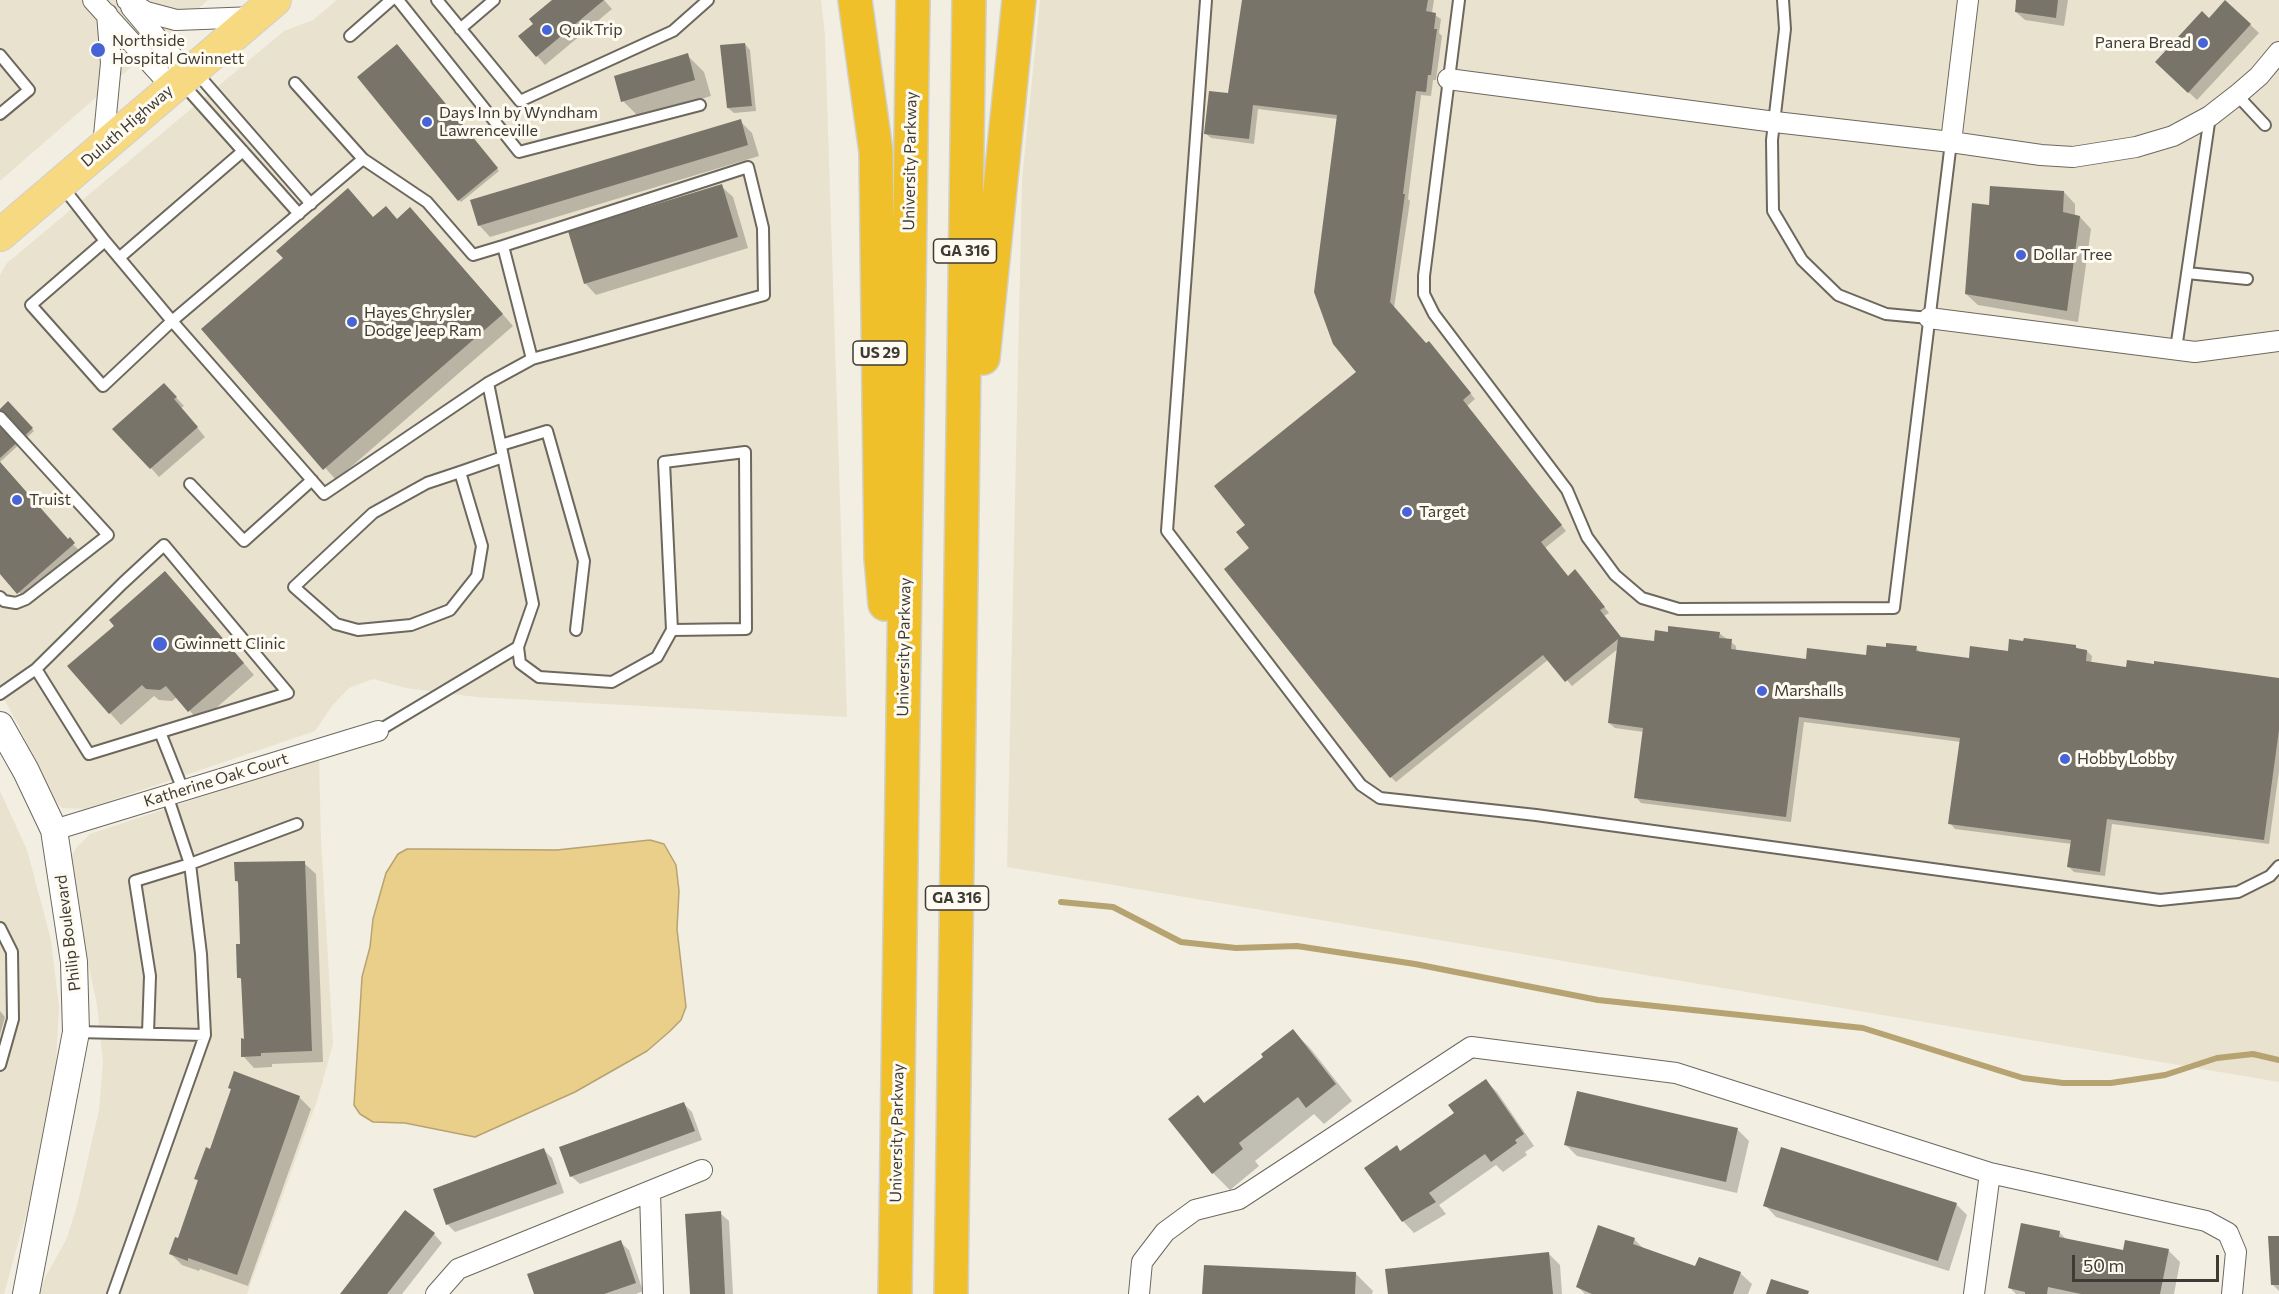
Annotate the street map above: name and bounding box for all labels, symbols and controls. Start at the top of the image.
place label: QuikTrip [559,20,623,40]
marker: QuikTrip [540,23,554,37]
place label: Northside Hospital Gwinnett [112,31,244,69]
place label: Panera Bread [2095,33,2191,53]
marker: Panera Bread [2196,36,2210,50]
marker: Northside Hospital Gwinnett [89,41,107,59]
street label: Duluth Highway [77,81,177,171]
street label: University Parkway [899,91,921,231]
place label: Days Inn by Wyndham Lawrenceville [439,103,598,141]
marker: Days Inn by Wyndham Lawrenceville [420,115,434,129]
road number: GA 316 [934,239,996,263]
place label: Dollar Tree [2033,245,2112,265]
marker: Dollar Tree [2014,248,2028,262]
place label: Hayes Chrysler Dodge Jeep Ram [364,303,482,341]
marker: Hayes Chrysler Dodge Jeep Ram [345,315,359,329]
road number: US 29 [853,341,907,365]
place label: Truist [29,490,71,510]
marker: Truist [10,493,24,507]
place label: Target [1419,502,1466,522]
marker: Target [1400,505,1414,519]
street label: University Parkway [893,577,915,717]
place label: Gwinnett Clinic [174,634,285,654]
marker: Gwinnett Clinic [151,635,169,653]
place label: Marshalls [1774,681,1844,701]
marker: Marshalls [1755,684,1769,698]
street label: Katherine Oak Court [141,749,291,811]
place label: Hobby Lobby [2077,749,2174,769]
marker: Hobby Lobby [2058,752,2072,766]
street label: Philip Boulevard [51,874,85,992]
road number: GA 316 [926,886,988,910]
street label: University Parkway [886,1063,908,1203]
scale bar [2075,1243,2222,1281]
text: 50 m [2083,1254,2124,1276]

